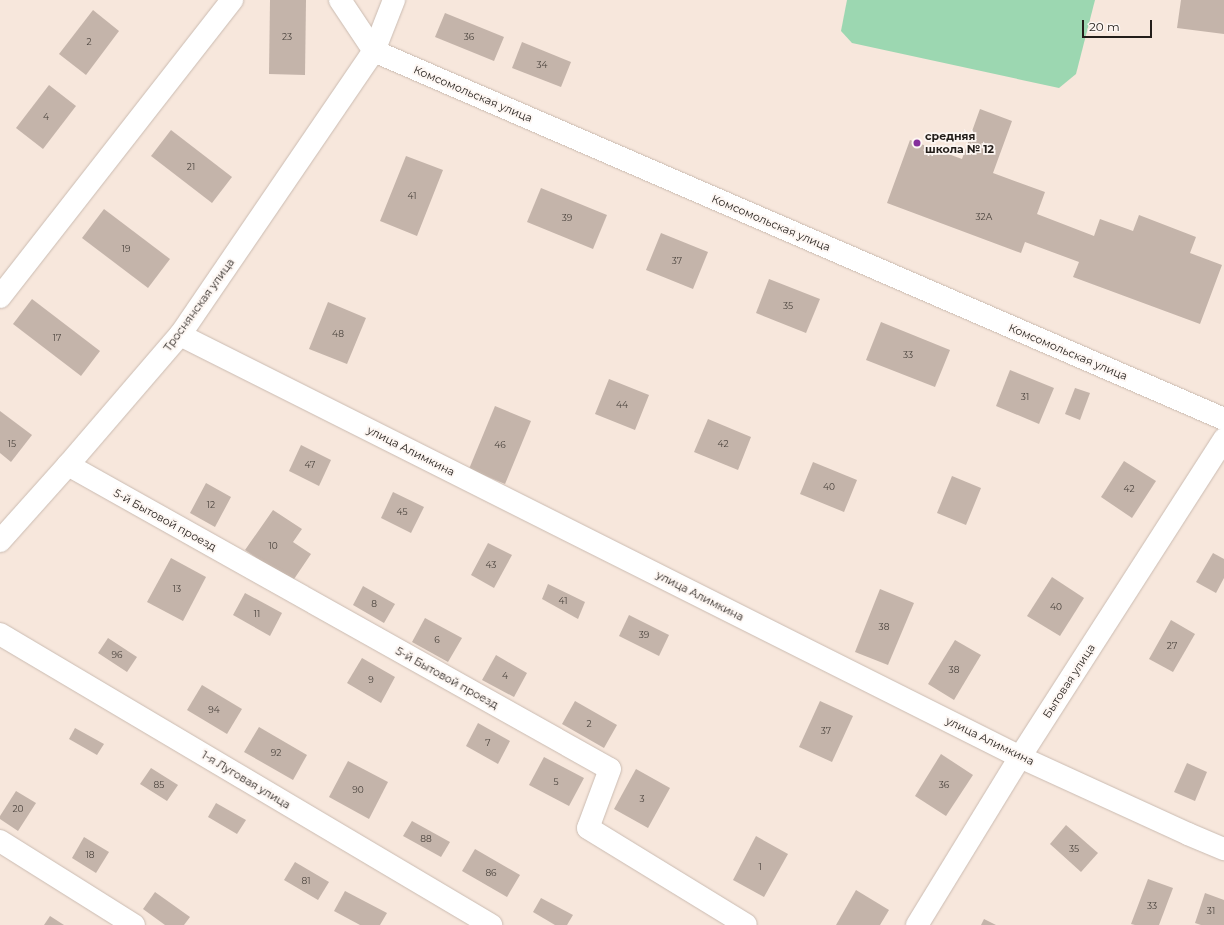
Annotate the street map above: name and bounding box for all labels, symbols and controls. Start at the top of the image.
scale bar [1084,12,1154,38]
text: 20 m [1089,19,1120,34]
house number: 23 [282,32,292,42]
house number: 36 [464,32,474,42]
house number: 2 [86,37,92,47]
house number: 34 [536,60,548,70]
street label: Комсомольская улица [412,63,534,125]
house number: 4 [43,112,49,122]
place label: средняя школа № 12 [925,130,994,156]
marker: средняя школа № 12 [912,138,922,148]
house number: 21 [187,162,195,172]
house number: 41 [408,191,416,201]
street label: Комсомольская улица [710,192,832,254]
house number: 32А [976,212,992,222]
house number: 39 [562,213,572,223]
house number: 19 [122,244,130,254]
street label: Троснянская улица [161,256,237,354]
house number: 37 [672,256,682,266]
house number: 35 [783,301,793,311]
street label: Комсомольская улица [1007,321,1129,383]
house number: 48 [332,329,344,339]
house number: 17 [53,333,61,343]
house number: 33 [903,350,913,360]
house number: 31 [1021,392,1029,402]
house number: 44 [616,400,628,410]
street label: улица Алимкина [365,423,457,479]
house number: 15 [8,439,16,449]
house number: 42 [717,439,729,449]
house number: 46 [494,440,506,450]
house number: 47 [305,460,315,470]
house number: 40 [823,482,835,492]
house number: 42 [1123,484,1135,494]
street label: 5-й Бытовой проезд [111,486,219,554]
house number: 12 [207,500,215,510]
house number: 45 [396,507,408,517]
house number: 10 [268,541,278,551]
house number: 43 [486,560,496,570]
street label: улица Алимкина [654,568,746,624]
house number: 13 [173,584,181,594]
house number: 41 [559,596,567,606]
house number: 8 [371,599,377,609]
house number: 40 [1050,602,1062,612]
house number: 11 [254,609,260,619]
house number: 38 [879,622,889,632]
house number: 39 [639,630,649,640]
house number: 6 [434,635,440,645]
house number: 27 [1167,641,1177,651]
street label: Бытовая улица [1040,642,1098,720]
street label: 5-й Бытовой проезд [393,644,501,712]
house number: 96 [112,650,122,660]
house number: 38 [949,665,959,675]
house number: 4 [502,671,508,681]
house number: 9 [368,675,374,685]
house number: 94 [208,705,220,715]
street label: улица Алимкина [944,714,1036,768]
house number: 2 [586,719,592,729]
house number: 37 [821,726,831,736]
house number: 7 [485,738,491,748]
street label: 1-я Луговая улица [199,748,293,812]
house number: 92 [271,748,281,758]
house number: 5 [553,777,559,787]
house number: 85 [154,780,164,790]
house number: 36 [939,780,949,790]
house number: 90 [352,785,364,795]
house number: 3 [639,794,645,804]
house number: 20 [12,804,24,814]
house number: 88 [420,834,432,844]
house number: 35 [1069,844,1079,854]
house number: 18 [86,850,94,860]
house number: 1 [758,862,762,872]
house number: 86 [485,868,497,878]
house number: 81 [302,876,310,886]
house number: 33 [1147,901,1157,911]
house number: 31 [1207,906,1215,916]

